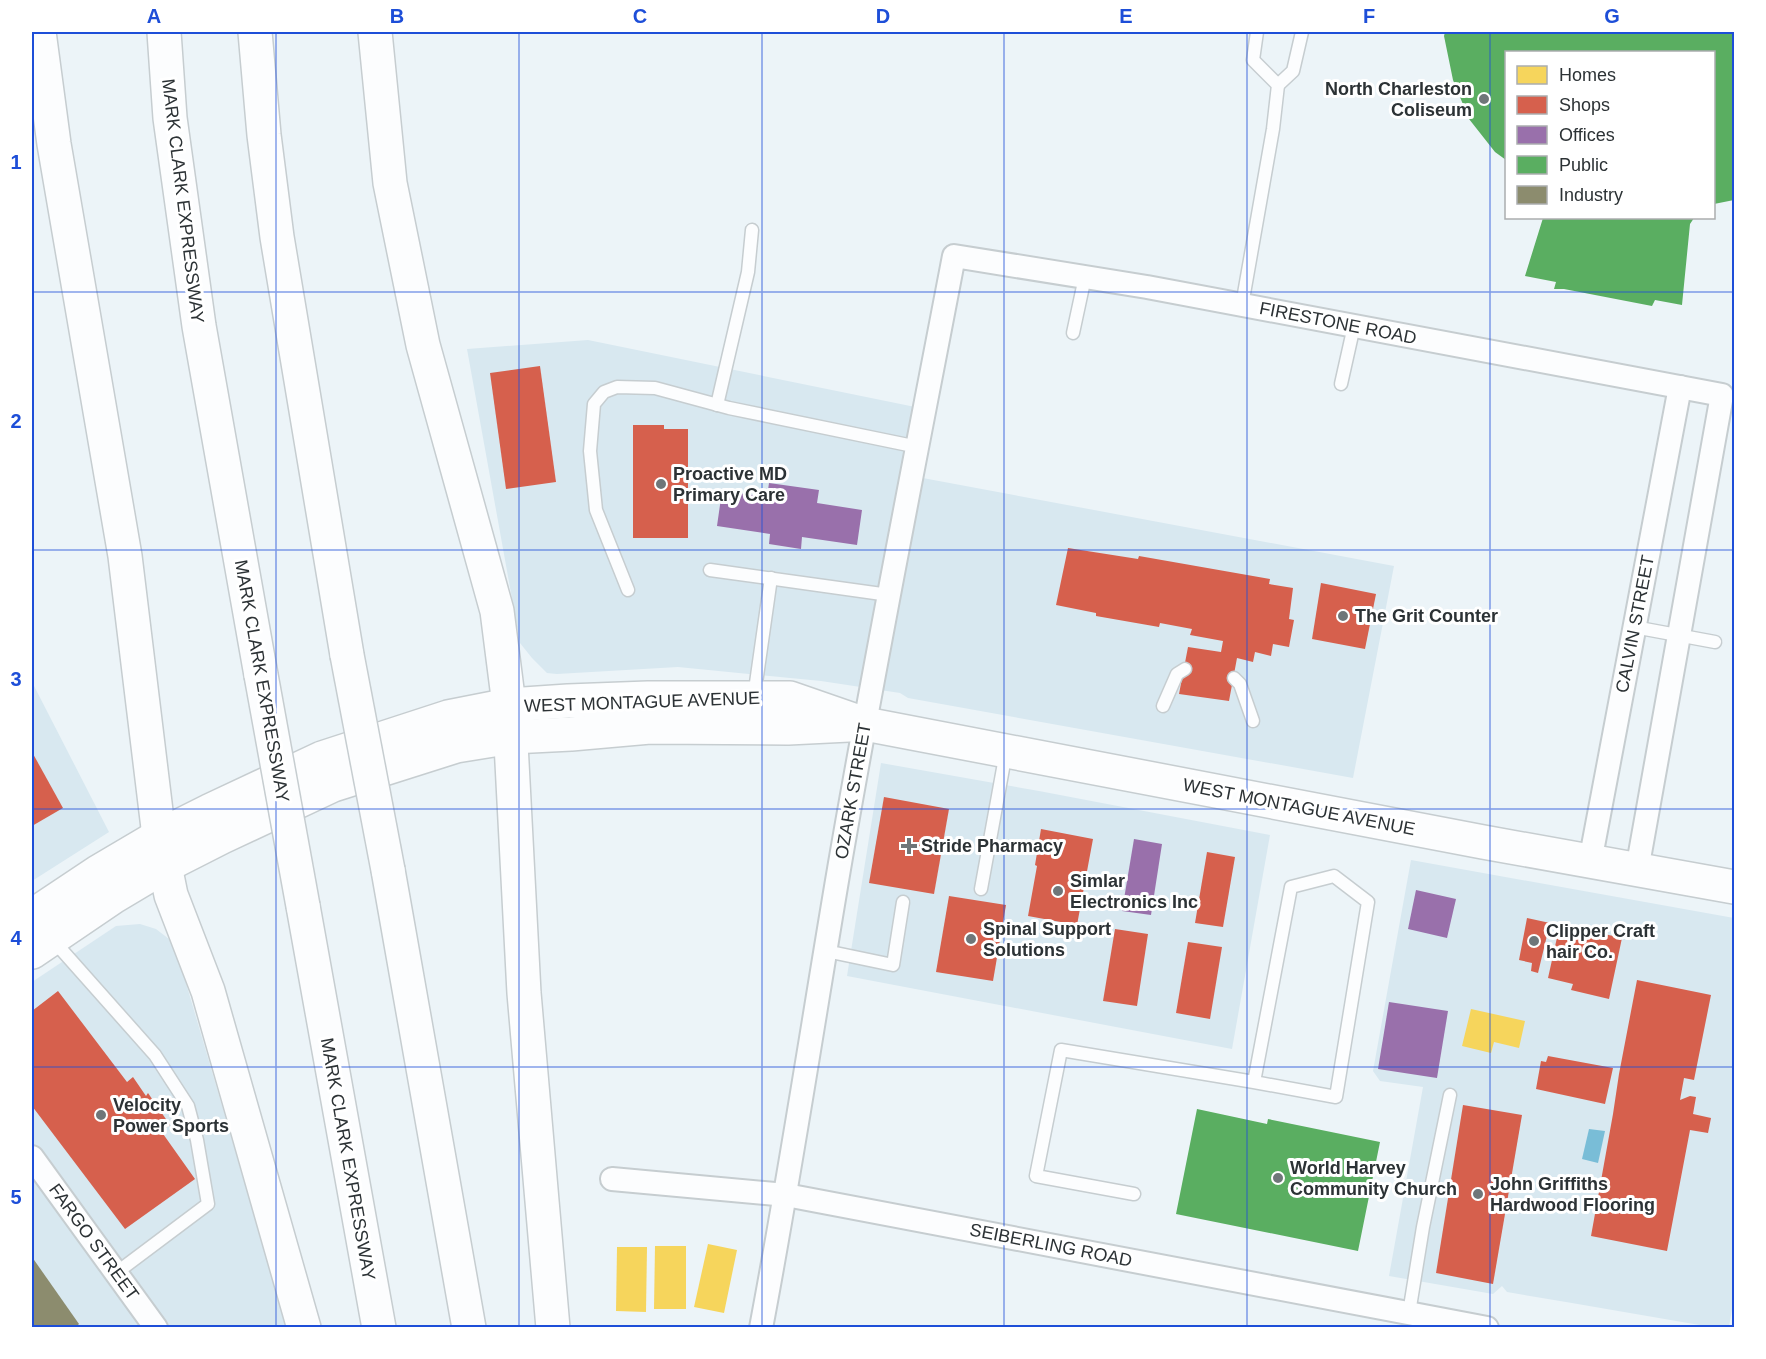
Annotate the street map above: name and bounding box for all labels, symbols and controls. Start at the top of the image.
text: A [147,5,161,27]
text: B [390,5,404,27]
text: C [633,5,647,27]
text: D [876,5,890,27]
text: E [1119,5,1133,27]
text: F [1363,5,1375,27]
text: G [1604,5,1620,27]
legend [1505,51,1715,219]
text: Homes [1559,65,1616,85]
street label: MARK CLARK EXPRESSWAY [158,78,208,324]
place label: North Charleston Coliseum [1325,79,1472,120]
marker: North Charleston Coliseum [1477,92,1491,106]
text: Shops [1559,95,1610,115]
text: Offices [1559,125,1615,145]
text: 1 [10,151,22,173]
text: Public [1559,155,1608,175]
text: Industry [1559,185,1623,205]
street label: FIRESTONE ROAD [1258,298,1418,348]
text: 2 [10,410,22,432]
place label: Proactive MD Primary Care [673,464,787,505]
marker: Proactive MD Primary Care [654,477,668,491]
street label: CALVIN STREET [1612,554,1658,694]
street label: MARK CLARK EXPRESSWAY [231,558,293,804]
place label: The Grit Counter [1355,606,1498,626]
marker: The Grit Counter [1336,609,1350,623]
text: 3 [10,668,22,690]
street label: WEST MONTAGUE AVENUE [524,688,760,716]
street label: OZARK STREET [831,721,875,861]
street label: WEST MONTAGUE AVENUE [1181,775,1417,839]
place label: Stride Pharmacy [921,836,1063,856]
marker: Stride Pharmacy [902,839,916,853]
place label: Simlar Electronics Inc [1070,871,1198,912]
marker: Simlar Electronics Inc [1051,884,1065,898]
place label: Spinal Support Solutions [983,919,1111,960]
place label: Clipper Craft hair Co. [1546,921,1655,962]
text: 4 [10,927,22,949]
marker: Spinal Support Solutions [964,932,978,946]
marker: Clipper Craft hair Co. [1527,934,1541,948]
street label: MARK CLARK EXPRESSWAY [317,1036,379,1282]
place label: Velocity Power Sports [113,1095,229,1136]
marker: Velocity Power Sports [94,1108,108,1122]
place label: World Harvey Community Church [1290,1158,1457,1199]
marker: World Harvey Community Church [1271,1171,1285,1185]
place label: John Griffiths Hardwood Flooring [1490,1174,1655,1215]
street label: FARGO STREET [45,1180,143,1304]
text: 5 [10,1186,22,1208]
marker: John Griffiths Hardwood Flooring [1471,1187,1485,1201]
street label: SEIBERLING ROAD [968,1219,1134,1271]

